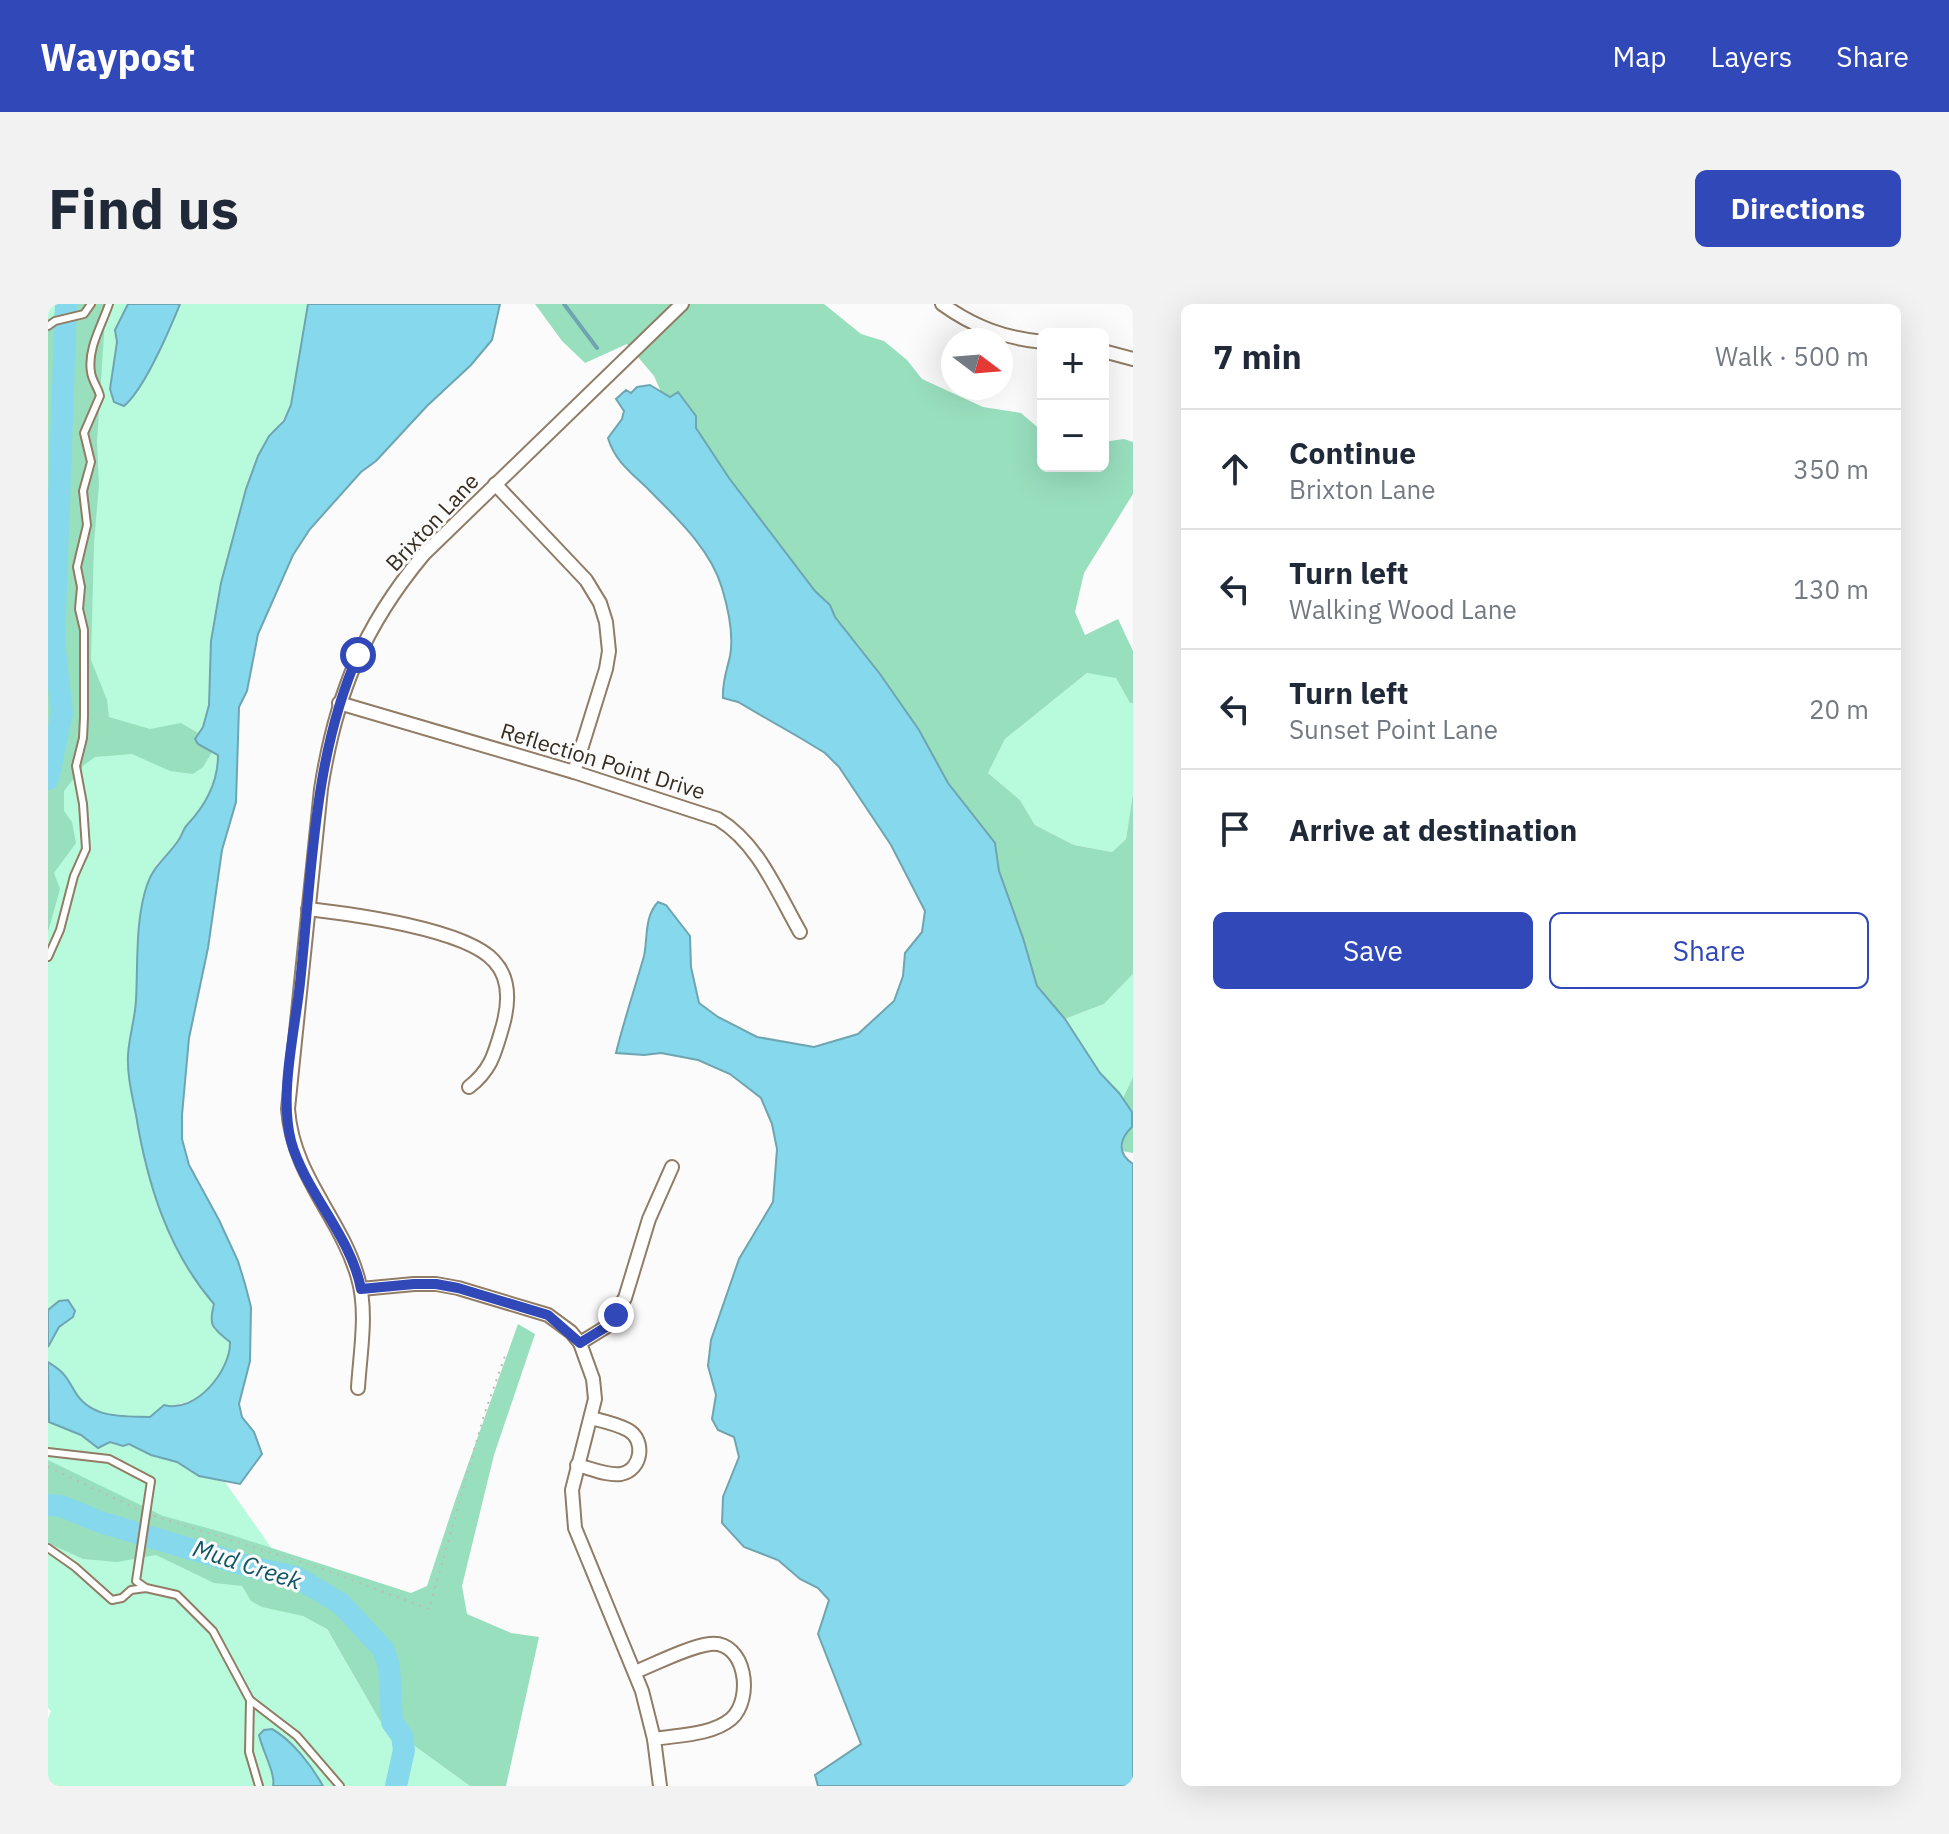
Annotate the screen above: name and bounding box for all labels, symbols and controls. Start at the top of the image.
text: Waypost [40,32,195,81]
text: Map [1612,38,1666,75]
text: Layers [1710,38,1792,75]
text: Share [1836,38,1909,75]
button: Directions [1695,170,1901,247]
text: Find us [48,172,239,244]
north arrow [941,328,1013,400]
map controls [1037,328,1109,472]
button: + [1037,328,1109,400]
text: 7 min [1213,334,1302,378]
text: Walk · 500 m [1715,339,1869,373]
button: − [1037,400,1109,472]
text: Continue [1289,433,1416,472]
icon: ahead [1213,447,1257,491]
text: 350 m [1793,452,1869,486]
street label: Brixton Lane [379,466,485,577]
text: Brixton Lane [1289,472,1436,506]
text: Turn left [1289,553,1408,592]
icon: left [1213,567,1257,611]
text: 130 m [1793,572,1869,606]
text: Walking Wood Lane [1289,592,1517,626]
route start [340,637,376,673]
text: Turn left [1289,673,1408,712]
icon: left [1213,687,1257,731]
text: 20 m [1809,692,1869,726]
text: Sunset Point Lane [1289,712,1498,746]
street label: Reflection Point Drive [497,716,709,805]
icon: arrive [1213,807,1257,851]
text: Arrive at destination [1289,810,1577,849]
button: Save [1213,912,1533,989]
button: Share [1549,912,1869,989]
route end [598,1297,634,1333]
water label: Mud Creek [189,1532,306,1597]

